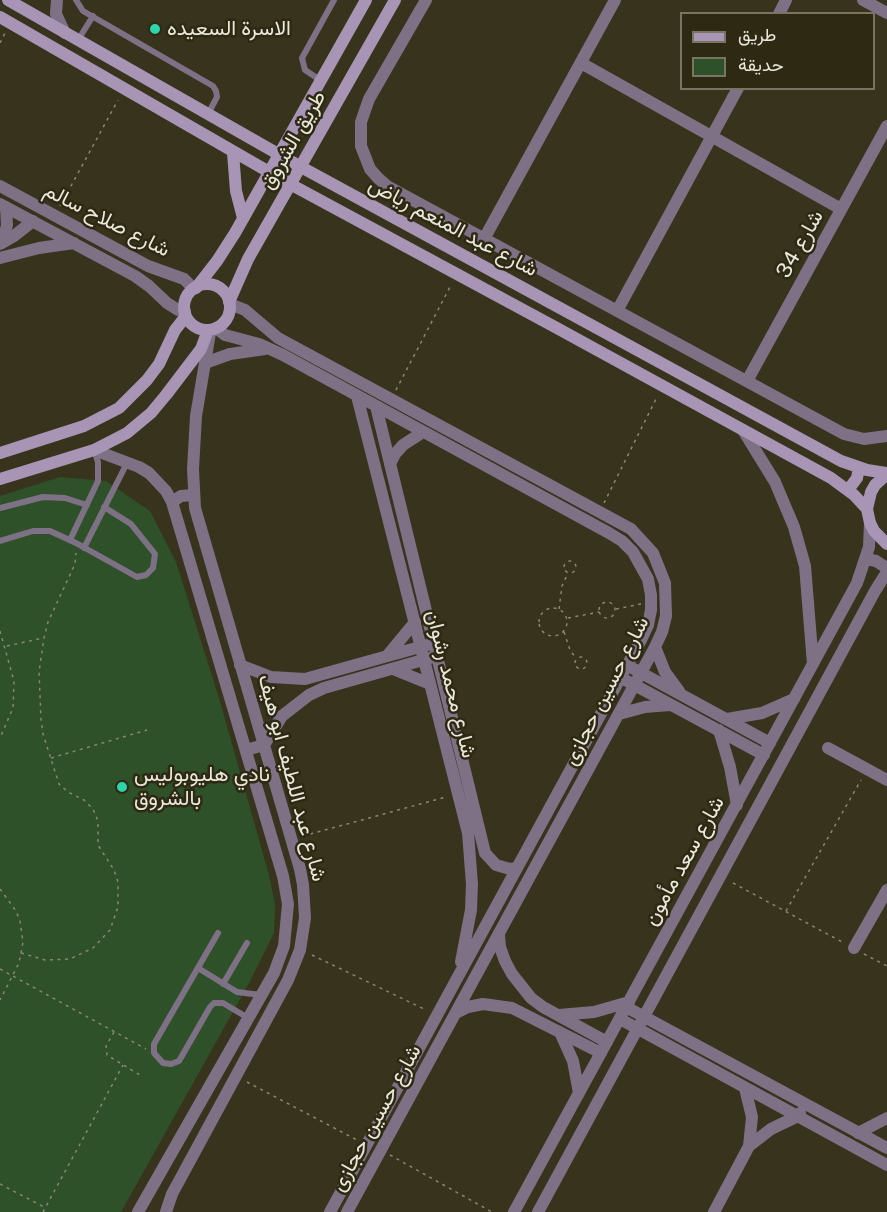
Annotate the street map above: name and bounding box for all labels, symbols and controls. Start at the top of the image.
legend [680,12,875,90]
place label: الاسرة السعيده [167,16,291,42]
marker: الاسرة السعيده [148,22,162,36]
text: طريق [738,24,776,45]
text: حديقة [738,54,784,75]
street label: طريق الشروق [255,86,331,194]
street label: شارع عبد المنعم رياض [364,172,542,282]
street label: شارع صلاح سالم [40,177,174,263]
street label: شارع 34 [771,206,829,282]
street label: شارع محمد رشوان [420,607,482,761]
street label: شارع حسين حجازى [558,612,654,770]
street label: شارع عبد اللطيف ابو هيف [252,672,332,884]
place label: نادي هليوبوليس بالشروق [134,762,270,812]
marker: نادي هليوبوليس بالشروق [115,780,129,794]
street label: شارع سعد مأمون [638,792,730,930]
street label: شارع حسين حجازى [325,1040,427,1196]

